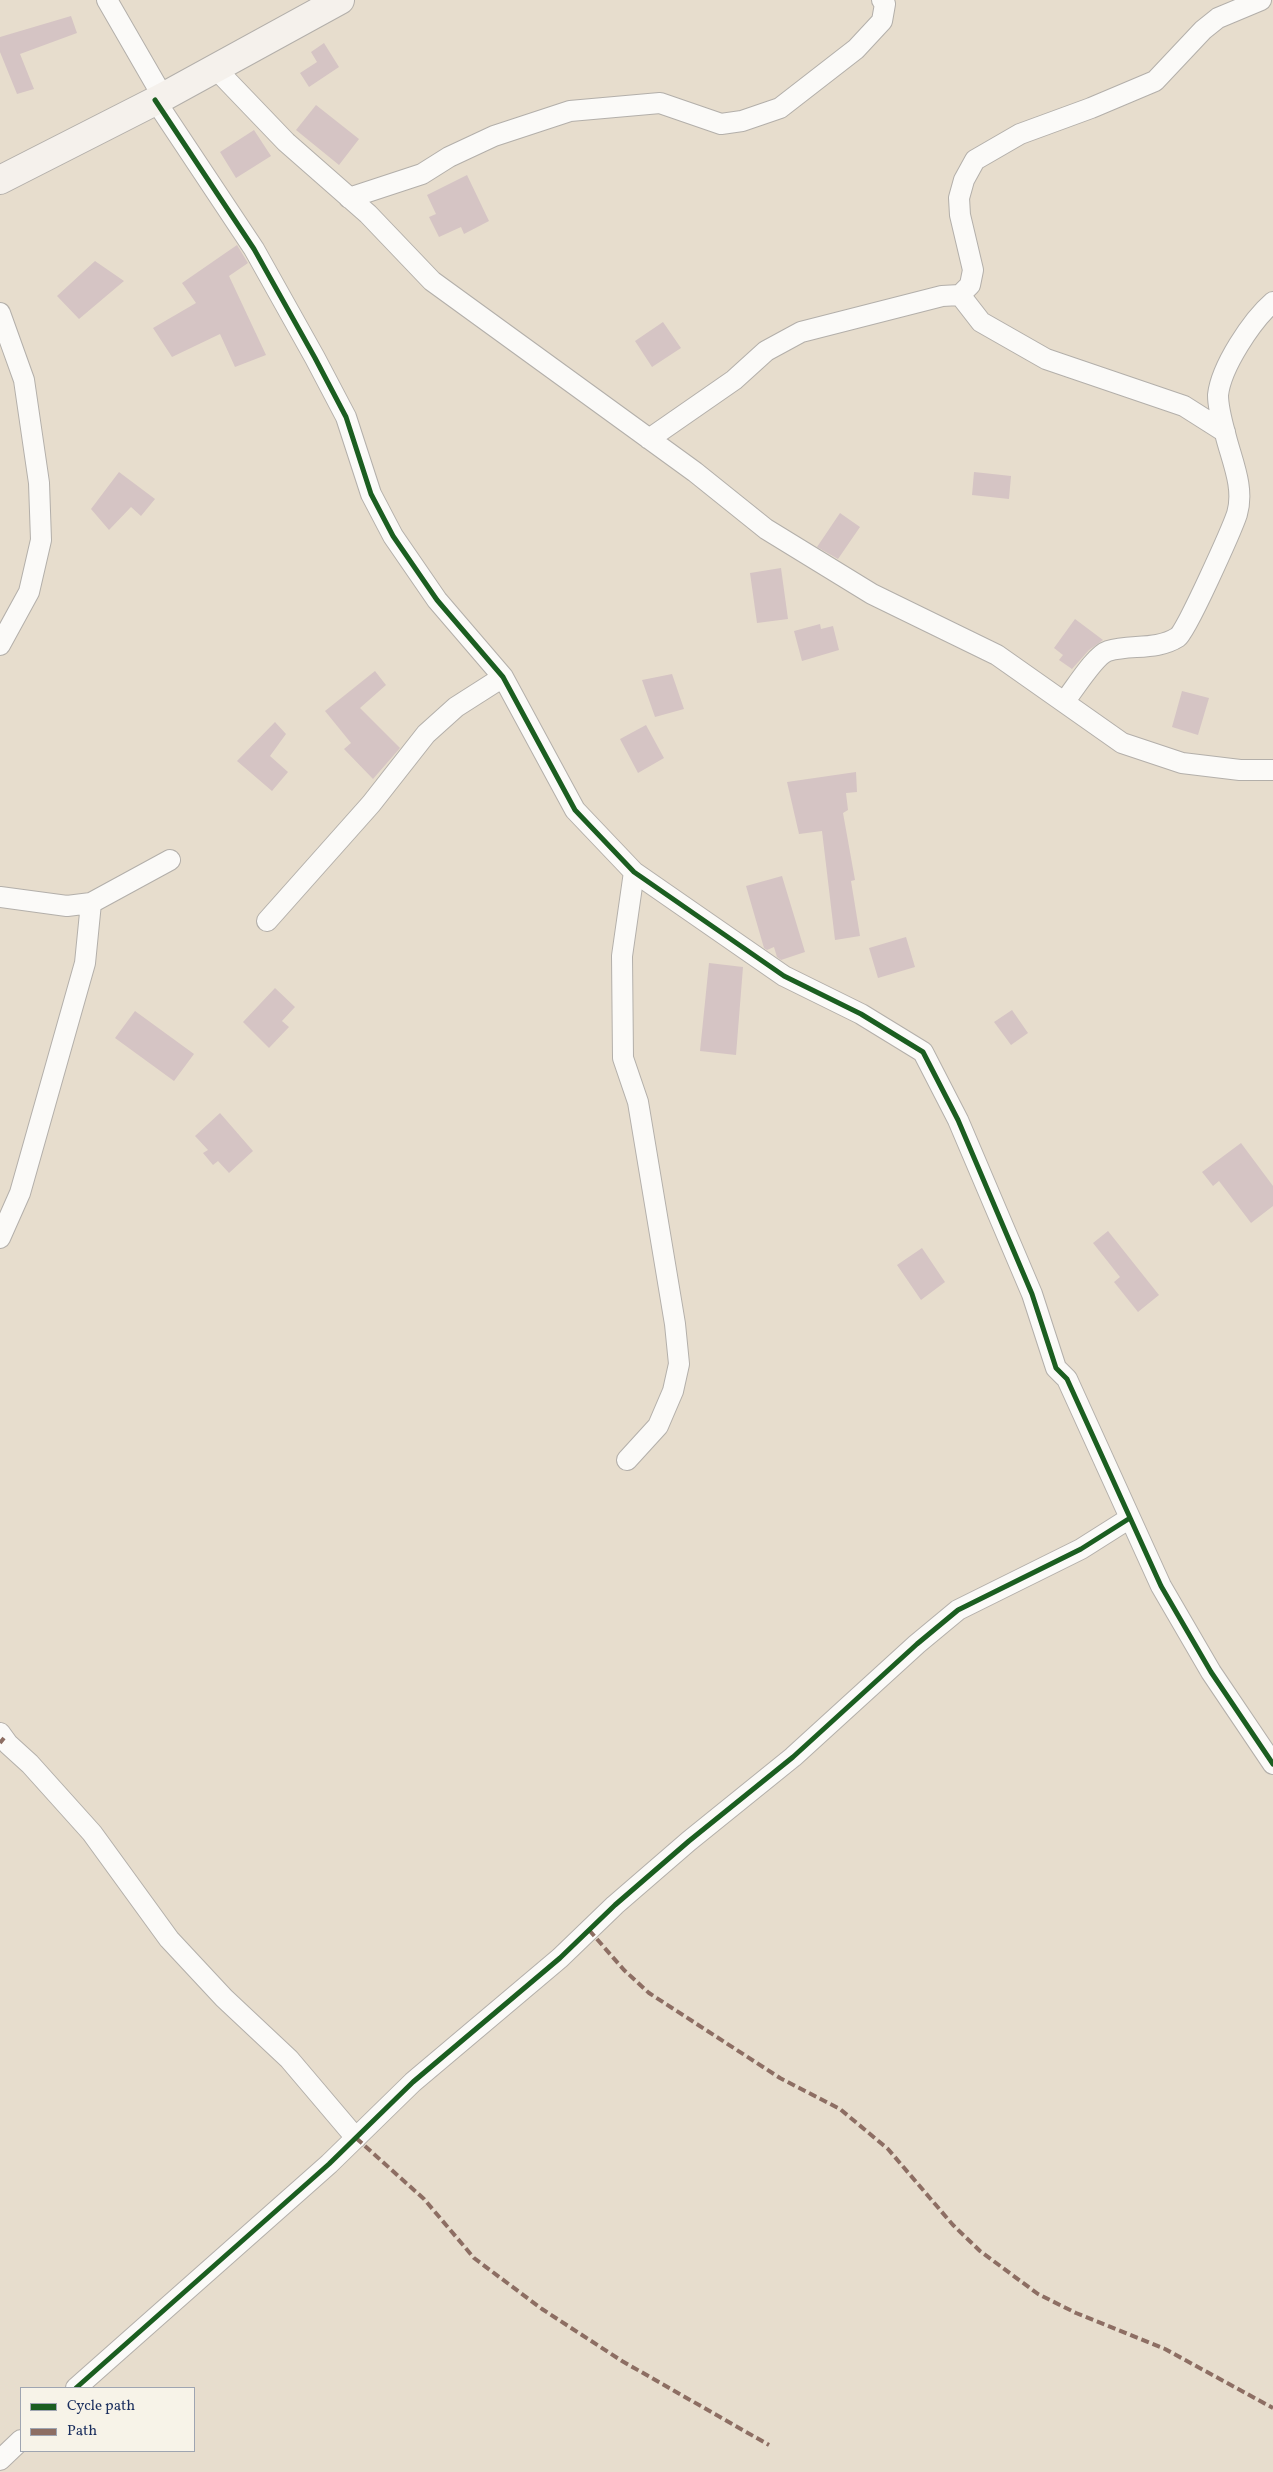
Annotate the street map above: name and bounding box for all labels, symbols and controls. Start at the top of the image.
legend [20,2387,195,2452]
text: Cycle path [67,2396,135,2417]
text: Path [67,2421,97,2442]

